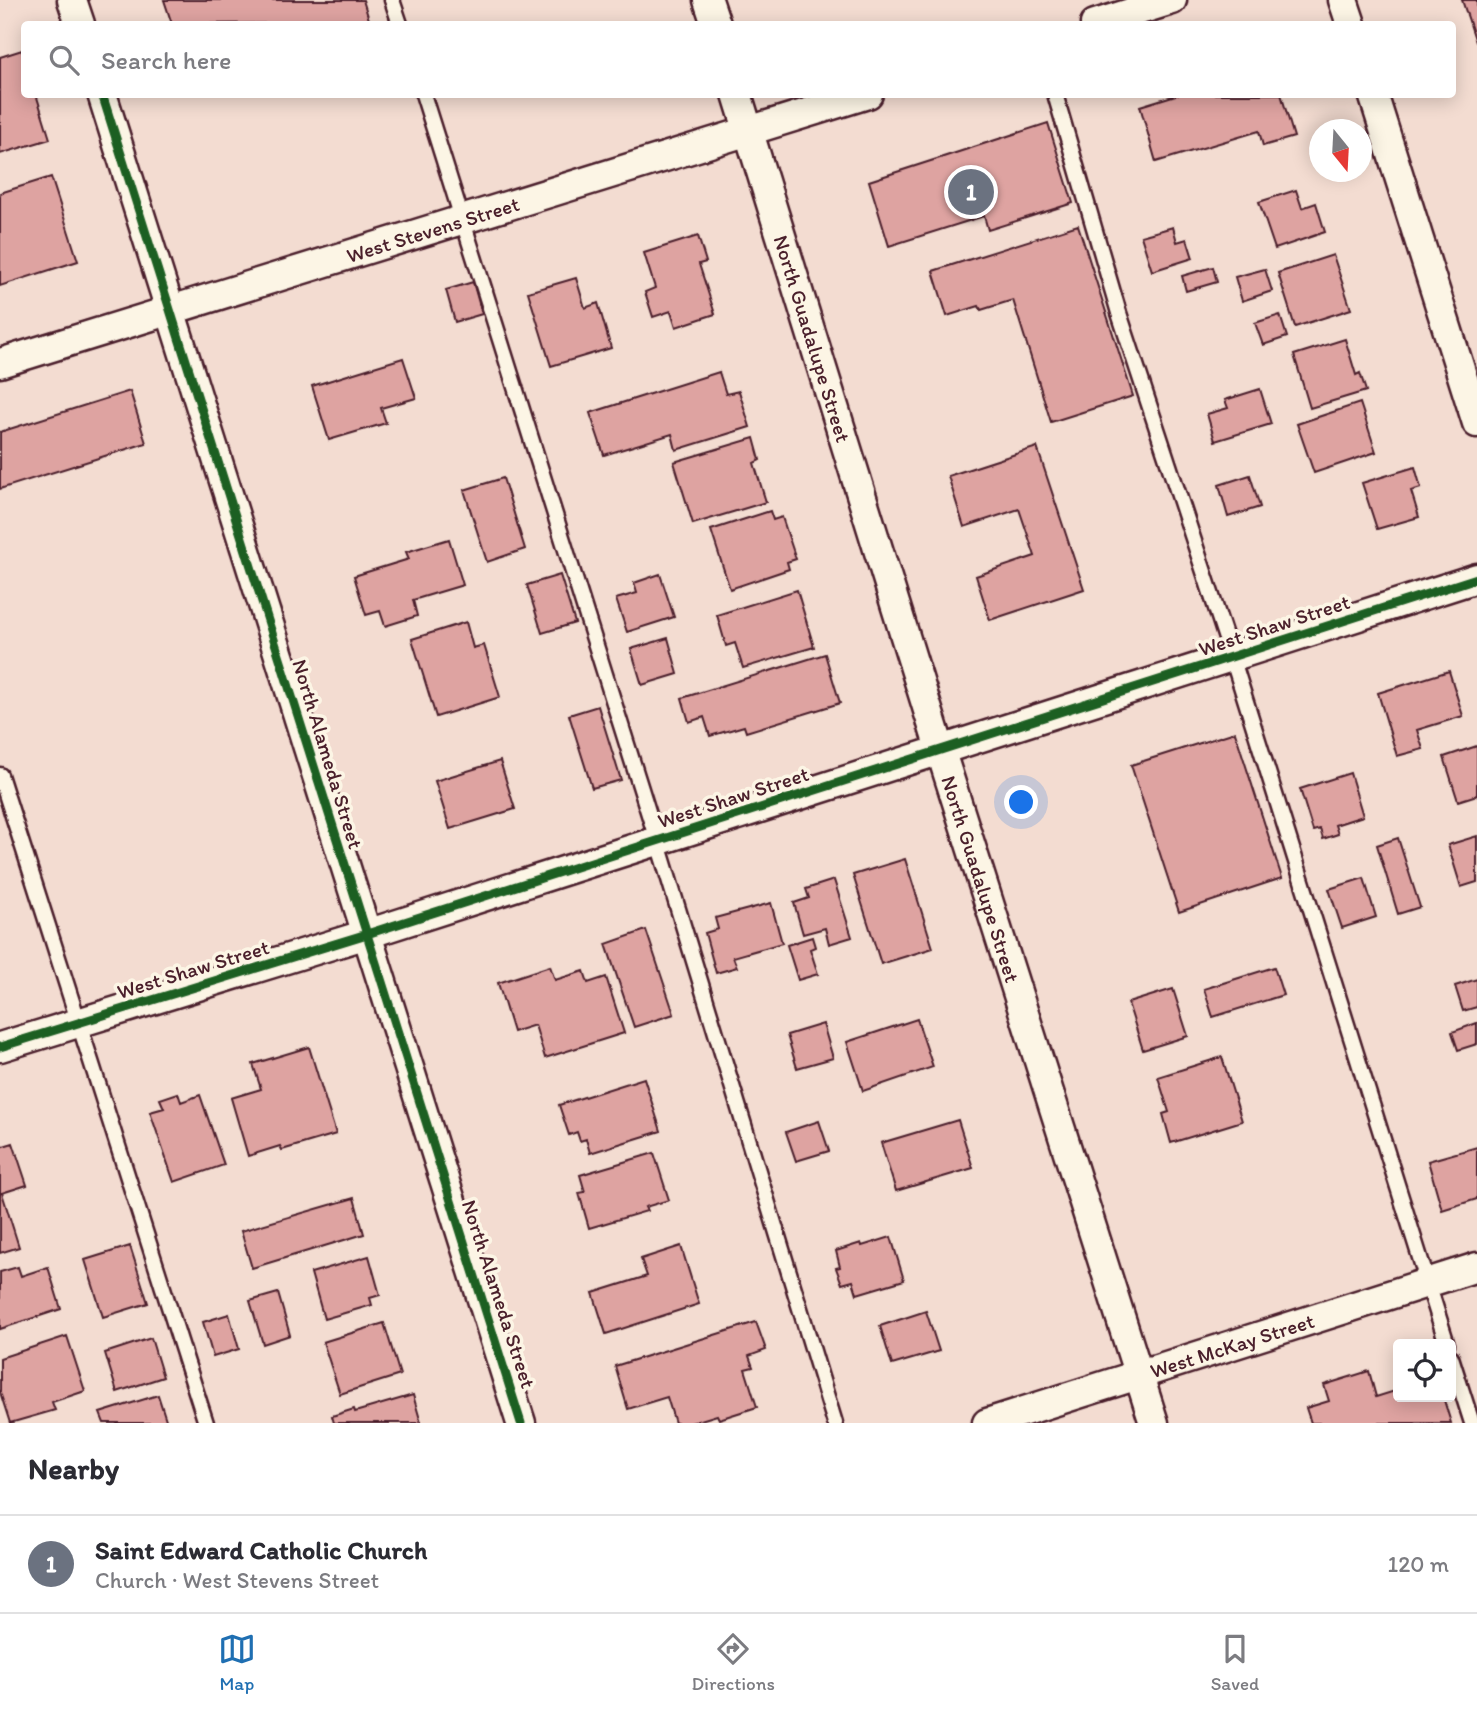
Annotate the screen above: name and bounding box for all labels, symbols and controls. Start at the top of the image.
search box [21,21,1456,98]
icon: search [45,41,83,79]
text: Search here [101,44,231,76]
north arrow [1309,119,1372,182]
pin: 1 [948,166,994,218]
street label: West Stevens Street [343,190,522,267]
street label: North Guadalupe Street [769,232,857,445]
street label: West Shaw Street [1195,589,1353,661]
street label: North Alameda Street [287,656,369,852]
street label: West Shaw Street [654,761,812,833]
street label: North Guadalupe Street [937,772,1026,985]
your location [1004,785,1038,819]
street label: West Shaw Street [114,934,272,1004]
street label: North Alameda Street [457,1197,541,1392]
street label: West McKay Street [1147,1307,1317,1383]
map controls [1393,1339,1456,1402]
button: locate [1393,1339,1456,1402]
text: Nearby [28,1450,119,1487]
text: Saint Edward Catholic Church [95,1534,427,1566]
text: 1 [46,1550,56,1578]
text: 120 m [1388,1550,1449,1578]
text: Church · West Stevens Street [95,1566,379,1594]
tab: Map [218,1630,256,1695]
tab: Directions [691,1630,775,1695]
tab: Saved [1211,1630,1259,1695]

